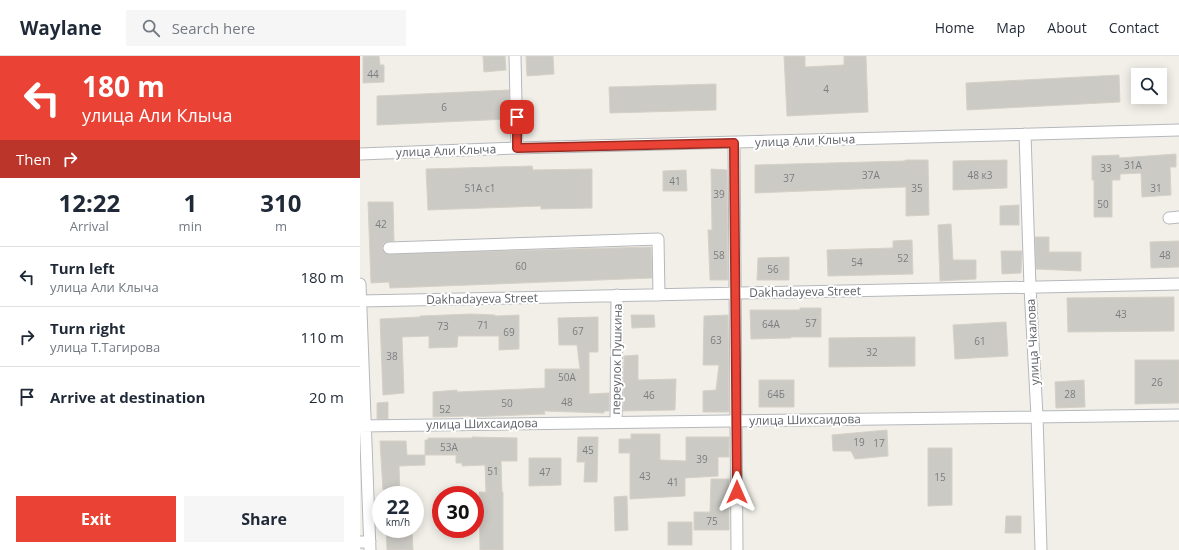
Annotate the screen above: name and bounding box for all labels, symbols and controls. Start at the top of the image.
search box [126,10,406,46]
text: Waylane [20,15,102,41]
icon: search [140,17,162,39]
text: Search here [172,18,255,38]
text: Home [935,18,974,37]
text: Map [996,18,1025,37]
text: About [1047,18,1087,37]
text: Contact [1109,18,1159,37]
text: 180 m [82,67,165,105]
house number: 44 [367,67,379,81]
map controls [1131,68,1167,104]
button: search [1131,68,1167,104]
icon: left [16,72,68,124]
house number: 4 [823,82,829,96]
house number: 6 [441,100,447,114]
pin [500,100,534,134]
text: улица Али Клыча [82,103,233,127]
icon: arrive [506,106,528,128]
street label: улица Али Клыча [755,130,855,151]
street label: улица Али Клыча [396,140,496,161]
icon: right [59,148,81,170]
text: Then [16,149,51,169]
house number: 31А [1124,158,1143,172]
house number: 33 [1100,161,1112,175]
house number: 37А [862,168,881,182]
house number: 48 к3 [968,168,993,182]
house number: 37 [783,171,795,185]
house number: 41 [669,174,681,188]
house number: 51А с1 [465,181,495,195]
house number: 35 [911,181,923,195]
house number: 31 [1150,181,1162,195]
text: 12:22 [58,186,120,219]
text: 1 [183,186,197,219]
text: 310 [260,186,302,219]
house number: 39 [713,187,725,201]
house number: 50 [1097,197,1109,211]
text: Arrival [70,217,109,235]
text: min [179,217,202,235]
text: m [275,217,287,235]
house number: 42 [375,217,387,231]
house number: 58 [713,248,725,262]
house number: 48 [1159,248,1171,262]
house number: 52 [897,251,909,265]
house number: 54 [851,255,863,269]
text: Turn left [50,258,115,278]
house number: 60 [515,259,527,273]
house number: 56 [767,262,779,276]
icon: left [16,266,38,288]
text: 180 m [300,267,344,287]
text: улица Али Клыча [50,278,159,296]
street label: Dakhadayeva Street [749,282,861,301]
street label: Dakhadayeva Street [426,289,538,308]
street label: улица Чкалова [1022,298,1043,386]
street label: переулок Пушкина [607,303,626,415]
house number: 43 [1115,307,1127,321]
house number: 57 [805,316,817,330]
house number: 64А [762,317,781,331]
text: Turn right [50,318,125,338]
house number: 71 [477,318,489,332]
house number: 73 [437,319,449,333]
house number: 67 [572,324,584,338]
house number: 69 [503,325,515,339]
icon: right [16,326,38,348]
text: 110 m [300,327,344,347]
house number: 63 [710,333,722,347]
house number: 61 [974,334,986,348]
text: улица Т.Тагирова [50,338,160,356]
house number: 32 [866,345,878,359]
house number: 38 [386,349,398,363]
house number: 50А [558,370,577,384]
house number: 26 [1151,375,1163,389]
icon: arrive [16,386,38,408]
text: Arrive at destination [50,387,205,407]
text: 20 m [309,387,344,407]
house number: 64Б [767,387,785,401]
house number: 28 [1064,387,1076,401]
house number: 46 [643,388,655,402]
house number: 48 [561,395,573,409]
house number: 50 [501,396,513,410]
house number: 52 [439,402,451,416]
street label: улица Шихсаидова [749,410,861,429]
street label: улица Шихсаидова [426,414,538,433]
house number: 19 [853,435,865,449]
house number: 17 [873,436,885,450]
house number: 53А [440,440,459,454]
house number: 45 [582,443,594,457]
house number: 39 [696,452,708,466]
house number: 51 [487,464,499,478]
house number: 47 [539,465,551,479]
house number: 43 [639,469,651,483]
house number: 15 [934,470,946,484]
position arrow [716,471,758,513]
house number: 41 [667,475,679,489]
speed limit sign: 30 [432,486,484,538]
text: 22 [387,493,409,520]
button: Exit [16,496,176,542]
button: Share [184,496,344,542]
house number: 75 [706,514,718,528]
text: km/h [386,515,410,529]

